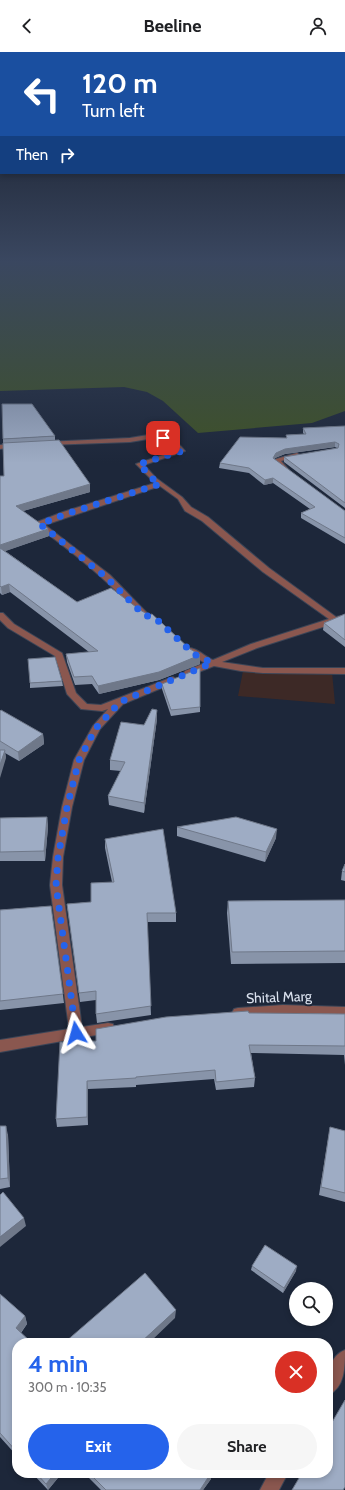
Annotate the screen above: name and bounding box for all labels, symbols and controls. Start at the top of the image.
icon: back [16,15,38,37]
text: Beeline [143,15,202,37]
icon: person [307,15,329,37]
text: 120 m [82,66,158,100]
icon: left [16,68,68,120]
text: Turn left [82,100,145,122]
icon: right [56,144,78,166]
text: Then [16,146,48,164]
pin [146,421,180,455]
icon: arrive [152,427,174,449]
street label: Shital Marg [246,987,313,1007]
position arrow [55,1012,97,1054]
map controls [289,1282,333,1326]
button: search [289,1282,333,1326]
text: 4 min [28,1349,88,1378]
button: close [275,1351,317,1393]
text: 300 m · 10:35 [28,1379,107,1395]
button: Exit [28,1424,169,1470]
button: Share [177,1424,317,1470]

